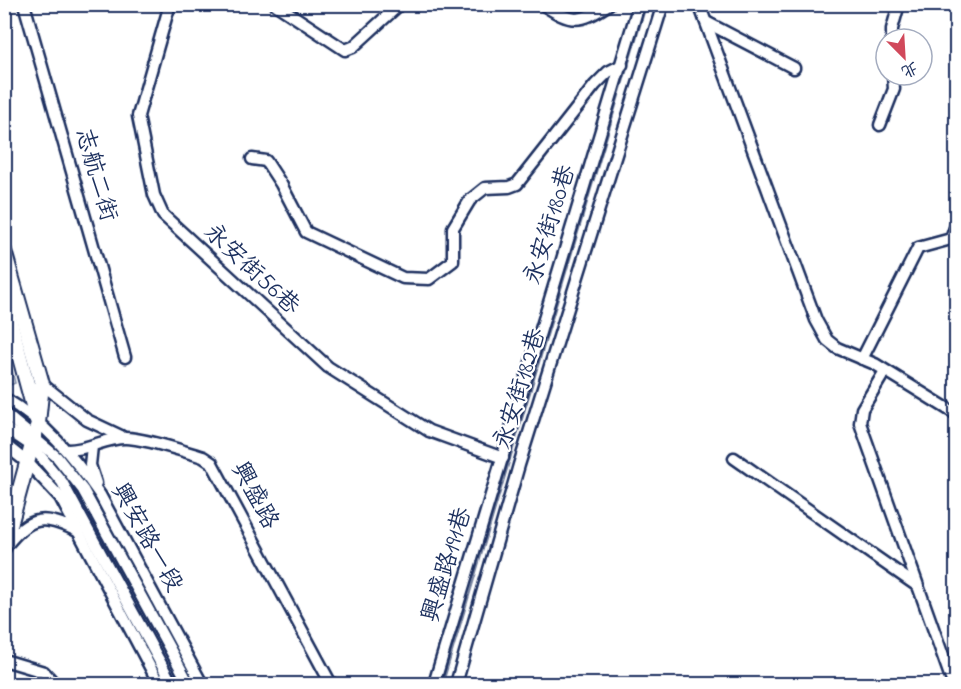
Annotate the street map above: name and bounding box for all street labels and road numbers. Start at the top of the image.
street label: 志航二街 [65,124,125,226]
street label: 永安街180巷 [516,161,586,289]
street label: 永安街56巷 [195,216,307,324]
street label: 永安街182巷 [486,324,556,454]
street label: 興盛路 [222,456,286,536]
street label: 興安路一段 [102,477,190,599]
street label: 興盛路191巷 [414,503,482,627]

